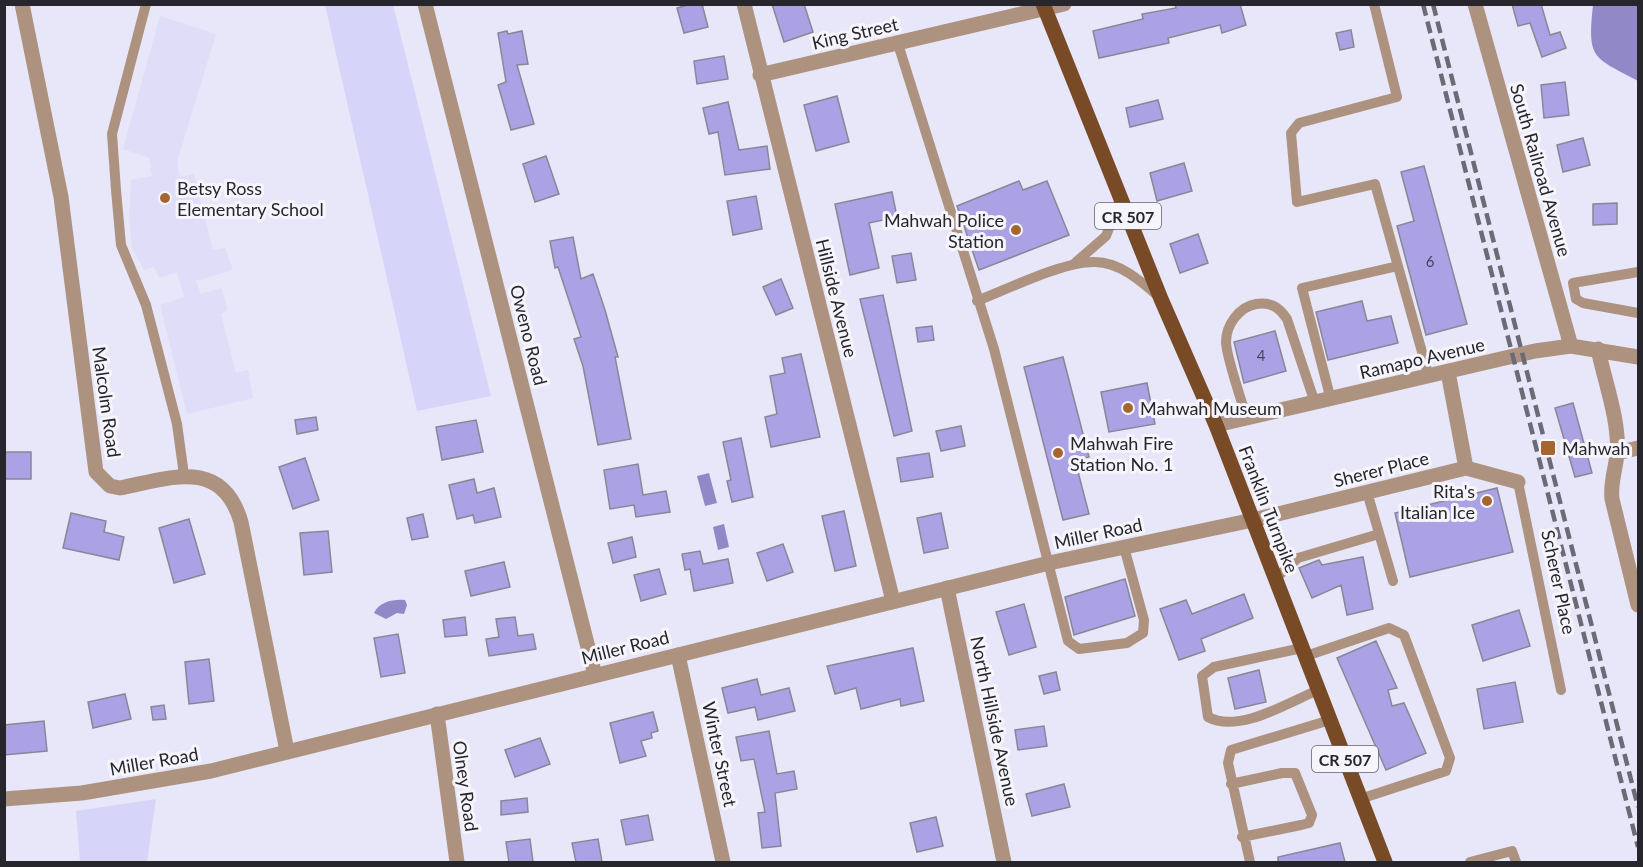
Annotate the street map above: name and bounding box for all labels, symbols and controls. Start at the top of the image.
street label: King Street [810,12,901,54]
street label: South Railroad Avenue [1506,81,1576,259]
place label: Betsy Ross Elementary School [177,177,324,220]
marker: Betsy Ross Elementary School [158,191,172,205]
road number: CR 507 [1095,203,1161,229]
place label: Mahwah Police Station [884,209,1004,252]
marker: Mahwah Police Station [1009,223,1023,237]
street label: Hillside Avenue [812,236,862,360]
house number: 6 [1426,252,1435,270]
street label: Oweno Road [506,283,552,387]
street label: Ramapo Avenue [1357,333,1487,383]
street label: Malcolm Road [88,345,126,459]
house number: 4 [1257,346,1266,364]
place label: Mahwah Museum [1140,397,1282,419]
marker: Mahwah Museum [1121,401,1135,415]
place label: Mahwah Fire Station No. 1 [1070,432,1174,475]
place label: Mahwah [1562,437,1630,459]
marker: Mahwah [1539,439,1557,457]
street label: Franklin Turnpike [1235,442,1303,576]
marker: Mahwah Fire Station No. 1 [1051,446,1065,460]
street label: Sherer Place [1331,447,1431,491]
place label: Rita's Italian Ice [1400,480,1475,523]
marker: Rita's Italian Ice [1480,494,1494,508]
street label: Miller Road [1052,513,1144,553]
street label: Scherer Place [1537,528,1581,636]
street label: Miller Road [579,625,671,669]
street label: North Hillside Avenue [966,634,1024,808]
street label: Winter Street [698,699,742,809]
street label: Olney Road [449,739,483,833]
street label: Miller Road [108,742,200,780]
road number: CR 507 [1312,746,1378,772]

